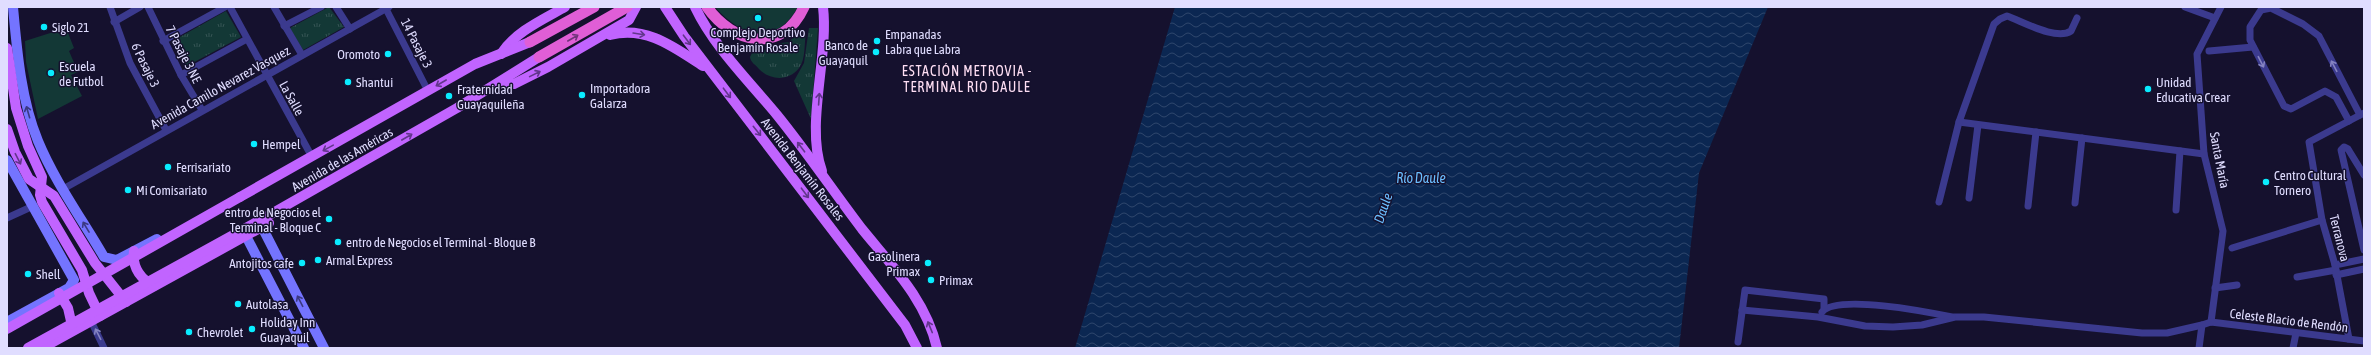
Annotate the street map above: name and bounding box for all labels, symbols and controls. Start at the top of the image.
marker: Complejo Deportivo Benjamín Rosale [753,13,763,23]
street label: 14 Pasaje 3 [398,16,435,71]
place label: Siglo 21 [52,20,89,35]
marker: Siglo 21 [39,22,49,32]
street label: 7 Pasaje 3 NE [163,23,205,86]
place label: Complejo Deportivo Benjamín Rosale [711,25,805,55]
place label: Empanadas Labra que Labra [885,27,961,57]
one-way arrow [632,30,645,38]
one-way arrow [567,33,579,41]
one-way arrow [682,34,691,45]
marker: Empanadas Labra que Labra [872,36,882,46]
place label: Banco de Guayaquil [819,38,869,68]
street label: 6 Pasaje 3 [128,41,163,90]
street label: Avenida Camilo Nevarez Vasquez [148,43,293,132]
place label: Oromoto [337,47,380,62]
marker: Banco de Guayaquil [871,47,881,57]
marker: Oromoto [383,49,393,59]
one-way arrow [2258,56,2265,68]
place label: Escuela de Futbol [59,59,104,89]
one-way arrow [2330,60,2338,72]
district label: ESTACIÓN METROVIA - TERMINAL RIO DAULE [902,63,1032,95]
marker: Escuela de Futbol [46,68,56,78]
one-way arrow [529,69,541,77]
place label: Shantui [356,75,393,90]
place label: Unidad Educativa Crear [2156,75,2230,105]
marker: Shantui [343,77,353,87]
street label: La Salle [276,78,307,118]
one-way arrow [435,80,447,88]
place label: Importadora Galarza [590,81,650,111]
place label: Fraternidad Guayaquileña [457,82,524,112]
marker: Unidad Educativa Crear [2143,84,2153,94]
one-way arrow [723,87,731,98]
marker: Importadora Galarza [577,90,587,100]
marker: Fraternidad Guayaquileña [444,91,454,101]
one-way arrow [815,93,822,106]
one-way arrow [24,105,31,118]
street label: Avenida Benjamín Rosales [758,115,847,224]
street label: Avenida de las Américas [289,124,396,195]
one-way arrow [753,125,761,136]
street label: Santa María [2207,131,2232,190]
one-way arrow [401,132,413,140]
place label: Hempel [262,137,301,152]
marker: Hempel [249,139,259,149]
one-way arrow [797,142,806,153]
one-way arrow [322,144,334,152]
one-way arrow [15,152,23,164]
place label: Ferrisariato [176,160,231,175]
marker: Ferrisariato [163,162,173,172]
place label: Centro Cultural Tornero [2274,168,2347,198]
water label: Río Daule [1396,170,1446,186]
marker: Centro Cultural Tornero [2261,177,2271,187]
place label: Mi Comisariato [136,183,207,198]
marker: Mi Comisariato [123,185,133,195]
one-way arrow [801,188,810,199]
water label: Daule [1370,191,1396,225]
place label: entro de Negocios el Terminal - Bloque C [225,205,322,235]
street label: Terranova [2326,213,2353,263]
marker: entro de Negocios el Terminal - Bloque C [324,214,334,224]
one-way arrow [82,222,90,233]
place label: entro de Negocios el Terminal - Bloque B [346,235,536,250]
marker: entro de Negocios el Terminal - Bloque B [333,237,343,247]
place label: Gasolinera Primax [868,249,921,279]
place label: Armal Express [326,253,393,268]
marker: Armal Express [313,255,323,265]
place label: Antojitos cafe [229,256,294,271]
marker: Antojitos cafe [297,258,307,268]
marker: Gasolinera Primax [923,258,933,268]
place label: Shell [36,267,61,282]
marker: Shell [23,269,33,279]
place label: Primax [939,273,974,288]
marker: Primax [926,275,936,285]
one-way arrow [296,295,303,307]
place label: Autolasa [246,297,289,312]
marker: Autolasa [233,299,243,309]
street label: Celeste Blacio de Rendón [2229,306,2349,335]
place label: Holiday Inn Guayaquil [260,315,315,345]
one-way arrow [926,321,934,333]
marker: Holiday Inn Guayaquil [247,324,257,334]
place label: Chevrolet [197,325,243,340]
marker: Chevrolet [184,327,194,337]
one-way arrow [94,329,101,341]

